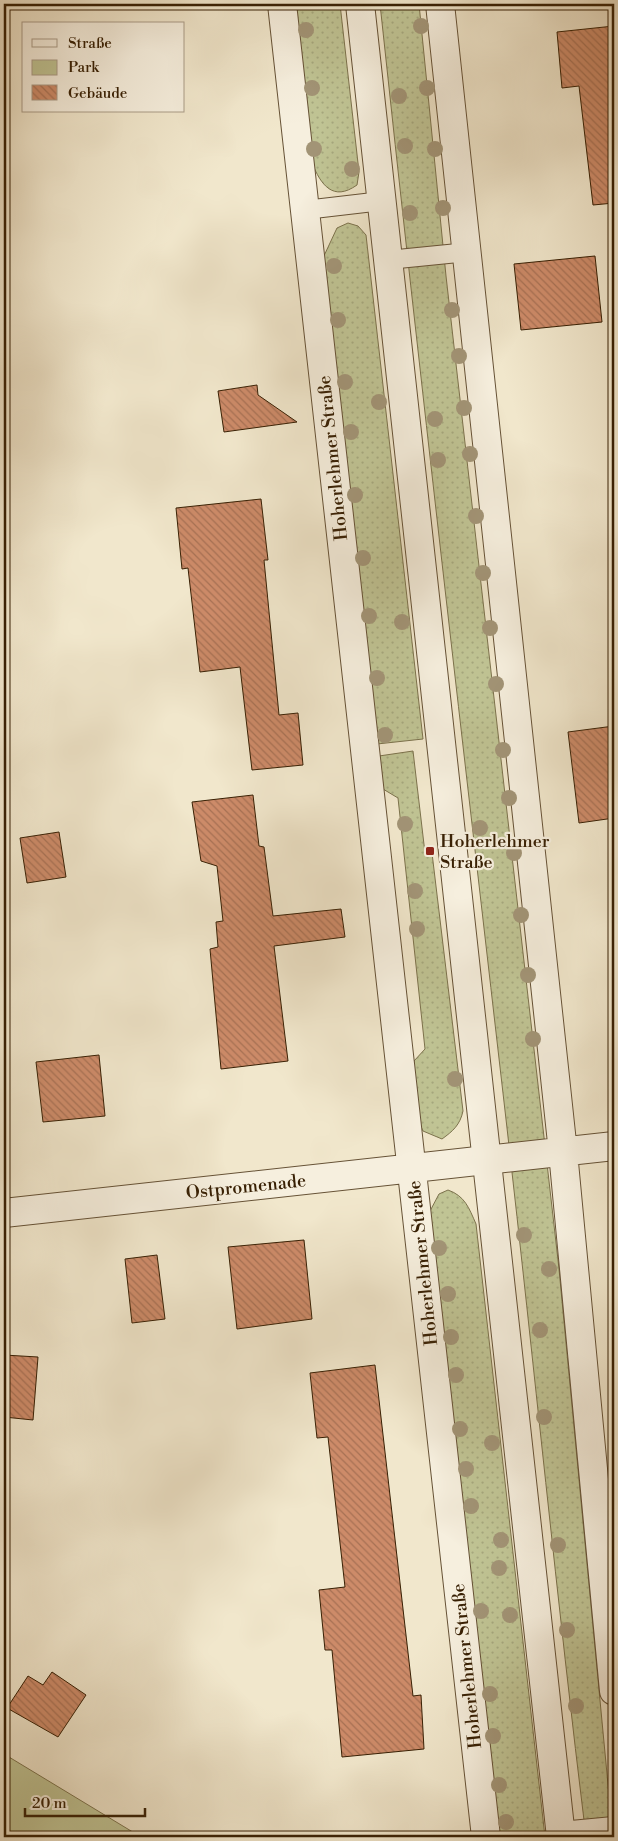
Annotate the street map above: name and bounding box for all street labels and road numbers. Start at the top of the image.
street label: Hoherlehmer Straße [313,374,353,542]
street label: Ostpromenade [185,1169,307,1205]
street label: Hoherlehmer Straße [403,1179,443,1347]
street label: Hoherlehmer Straße [447,1582,487,1750]

